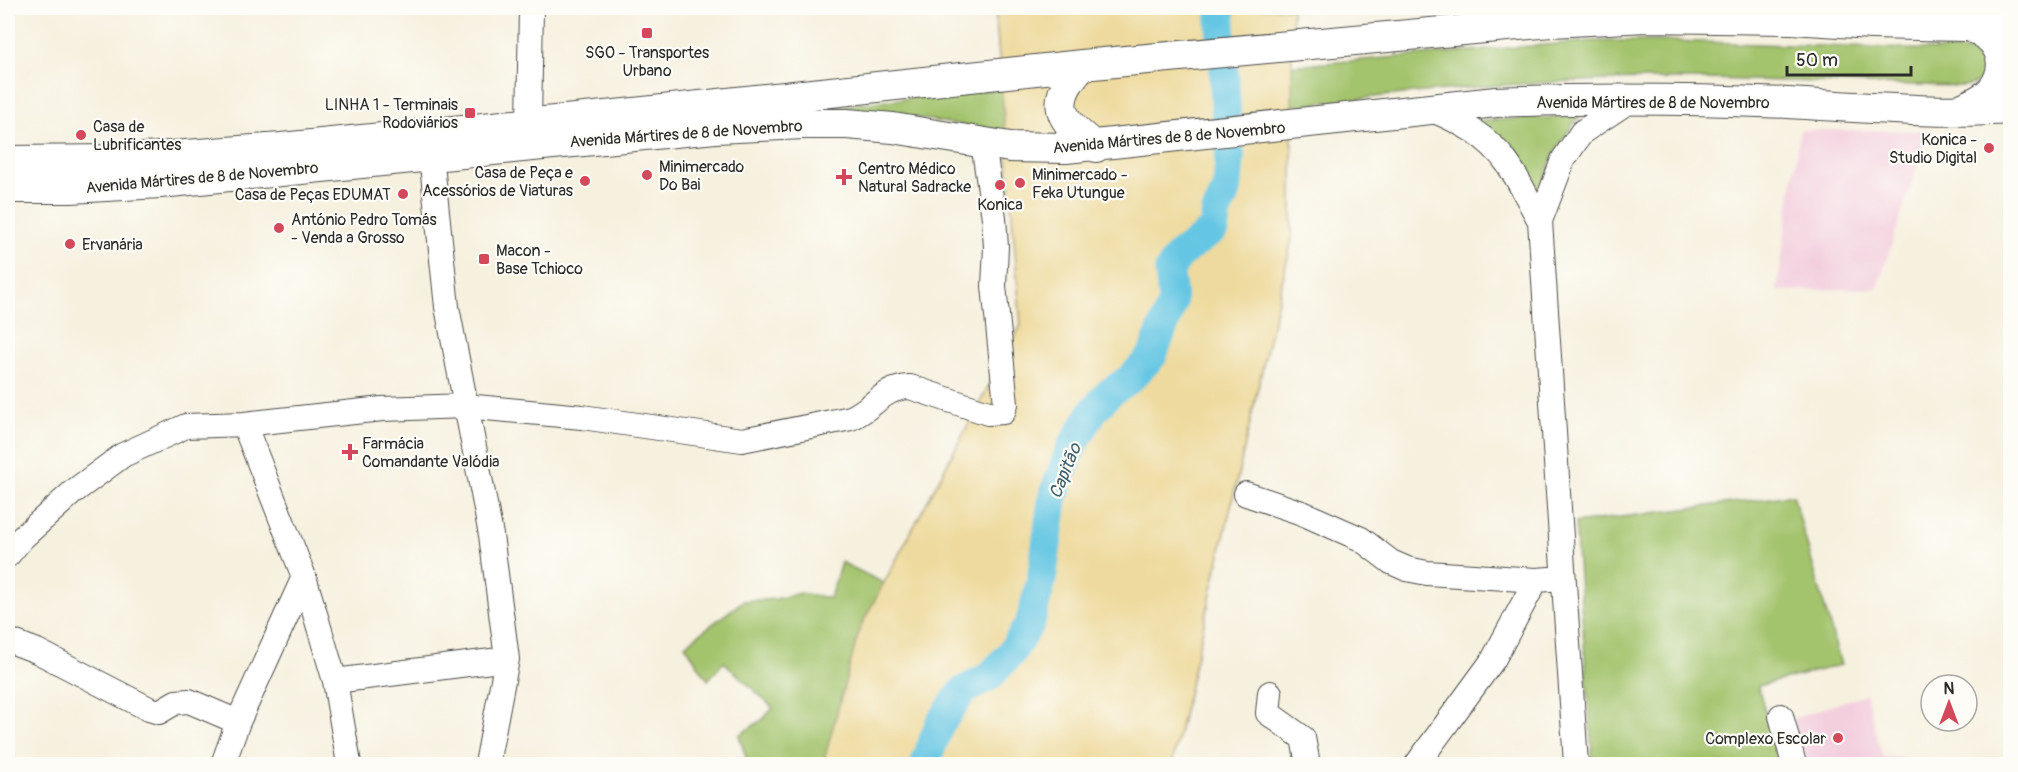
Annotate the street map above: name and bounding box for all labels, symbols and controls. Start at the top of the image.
marker: SGO - Transportes Urbano [640,26,654,40]
scale bar [1787,39,1912,77]
place label: SGO - Transportes Urbano [585,43,709,81]
text: 50 m [1796,49,1838,72]
street label: Avenida Mártires de 8 de Novembro [1536,93,1770,113]
place label: LINHA 1 - Terminais Rodoviários [325,95,458,133]
marker: LINHA 1 - Terminais Rodoviários [463,106,477,120]
street label: Avenida Mártires de 8 de Novembro [569,116,804,152]
place label: Casa de Lubrificantes [93,117,181,155]
street label: Avenida Mártires de 8 de Novembro [1052,118,1287,158]
marker: Casa de Lubrificantes [74,128,88,142]
place label: Konica - Studio Digital [1889,130,1977,168]
marker: Konica - Studio Digital [1982,141,1996,155]
place label: Minimercado Do Bai [659,157,745,195]
street label: Avenida Mártires de 8 de Novembro [85,158,320,198]
place label: Centro Médico Natural Sadracke [858,159,971,197]
place label: Casa de Peça e Acessórios de Viaturas [422,163,573,201]
place label: Minimercado - Feka Utungue [1032,165,1128,203]
marker: Minimercado Do Bai [640,168,654,182]
marker: Centro Médico Natural Sadracke [835,168,853,186]
marker: Casa de Peça e Acessórios de Viaturas [578,174,592,188]
marker: Minimercado - Feka Utungue [1013,176,1027,190]
marker: Konica [993,178,1007,192]
place label: Casa de Peças EDUMAT [235,185,391,205]
marker: Casa de Peças EDUMAT [396,187,410,201]
place label: Konica [977,195,1023,215]
place label: António Pedro Tomás - Venda a Grosso [291,210,437,248]
marker: António Pedro Tomás - Venda a Grosso [272,221,286,235]
place label: Ervanária [82,235,143,255]
marker: Ervanária [63,237,77,251]
place label: Macon - Base Tchioco [496,241,583,279]
marker: Macon - Base Tchioco [477,252,491,266]
place label: Farmácia Comandante Valódia [362,434,499,472]
water label: Capitão [1044,439,1087,502]
marker: Farmácia Comandante Valódia [343,445,357,459]
north arrow [1919,673,1979,733]
text: N [1944,679,1955,699]
place label: Complexo Escolar [1705,729,1826,749]
marker: Complexo Escolar [1831,731,1845,745]

